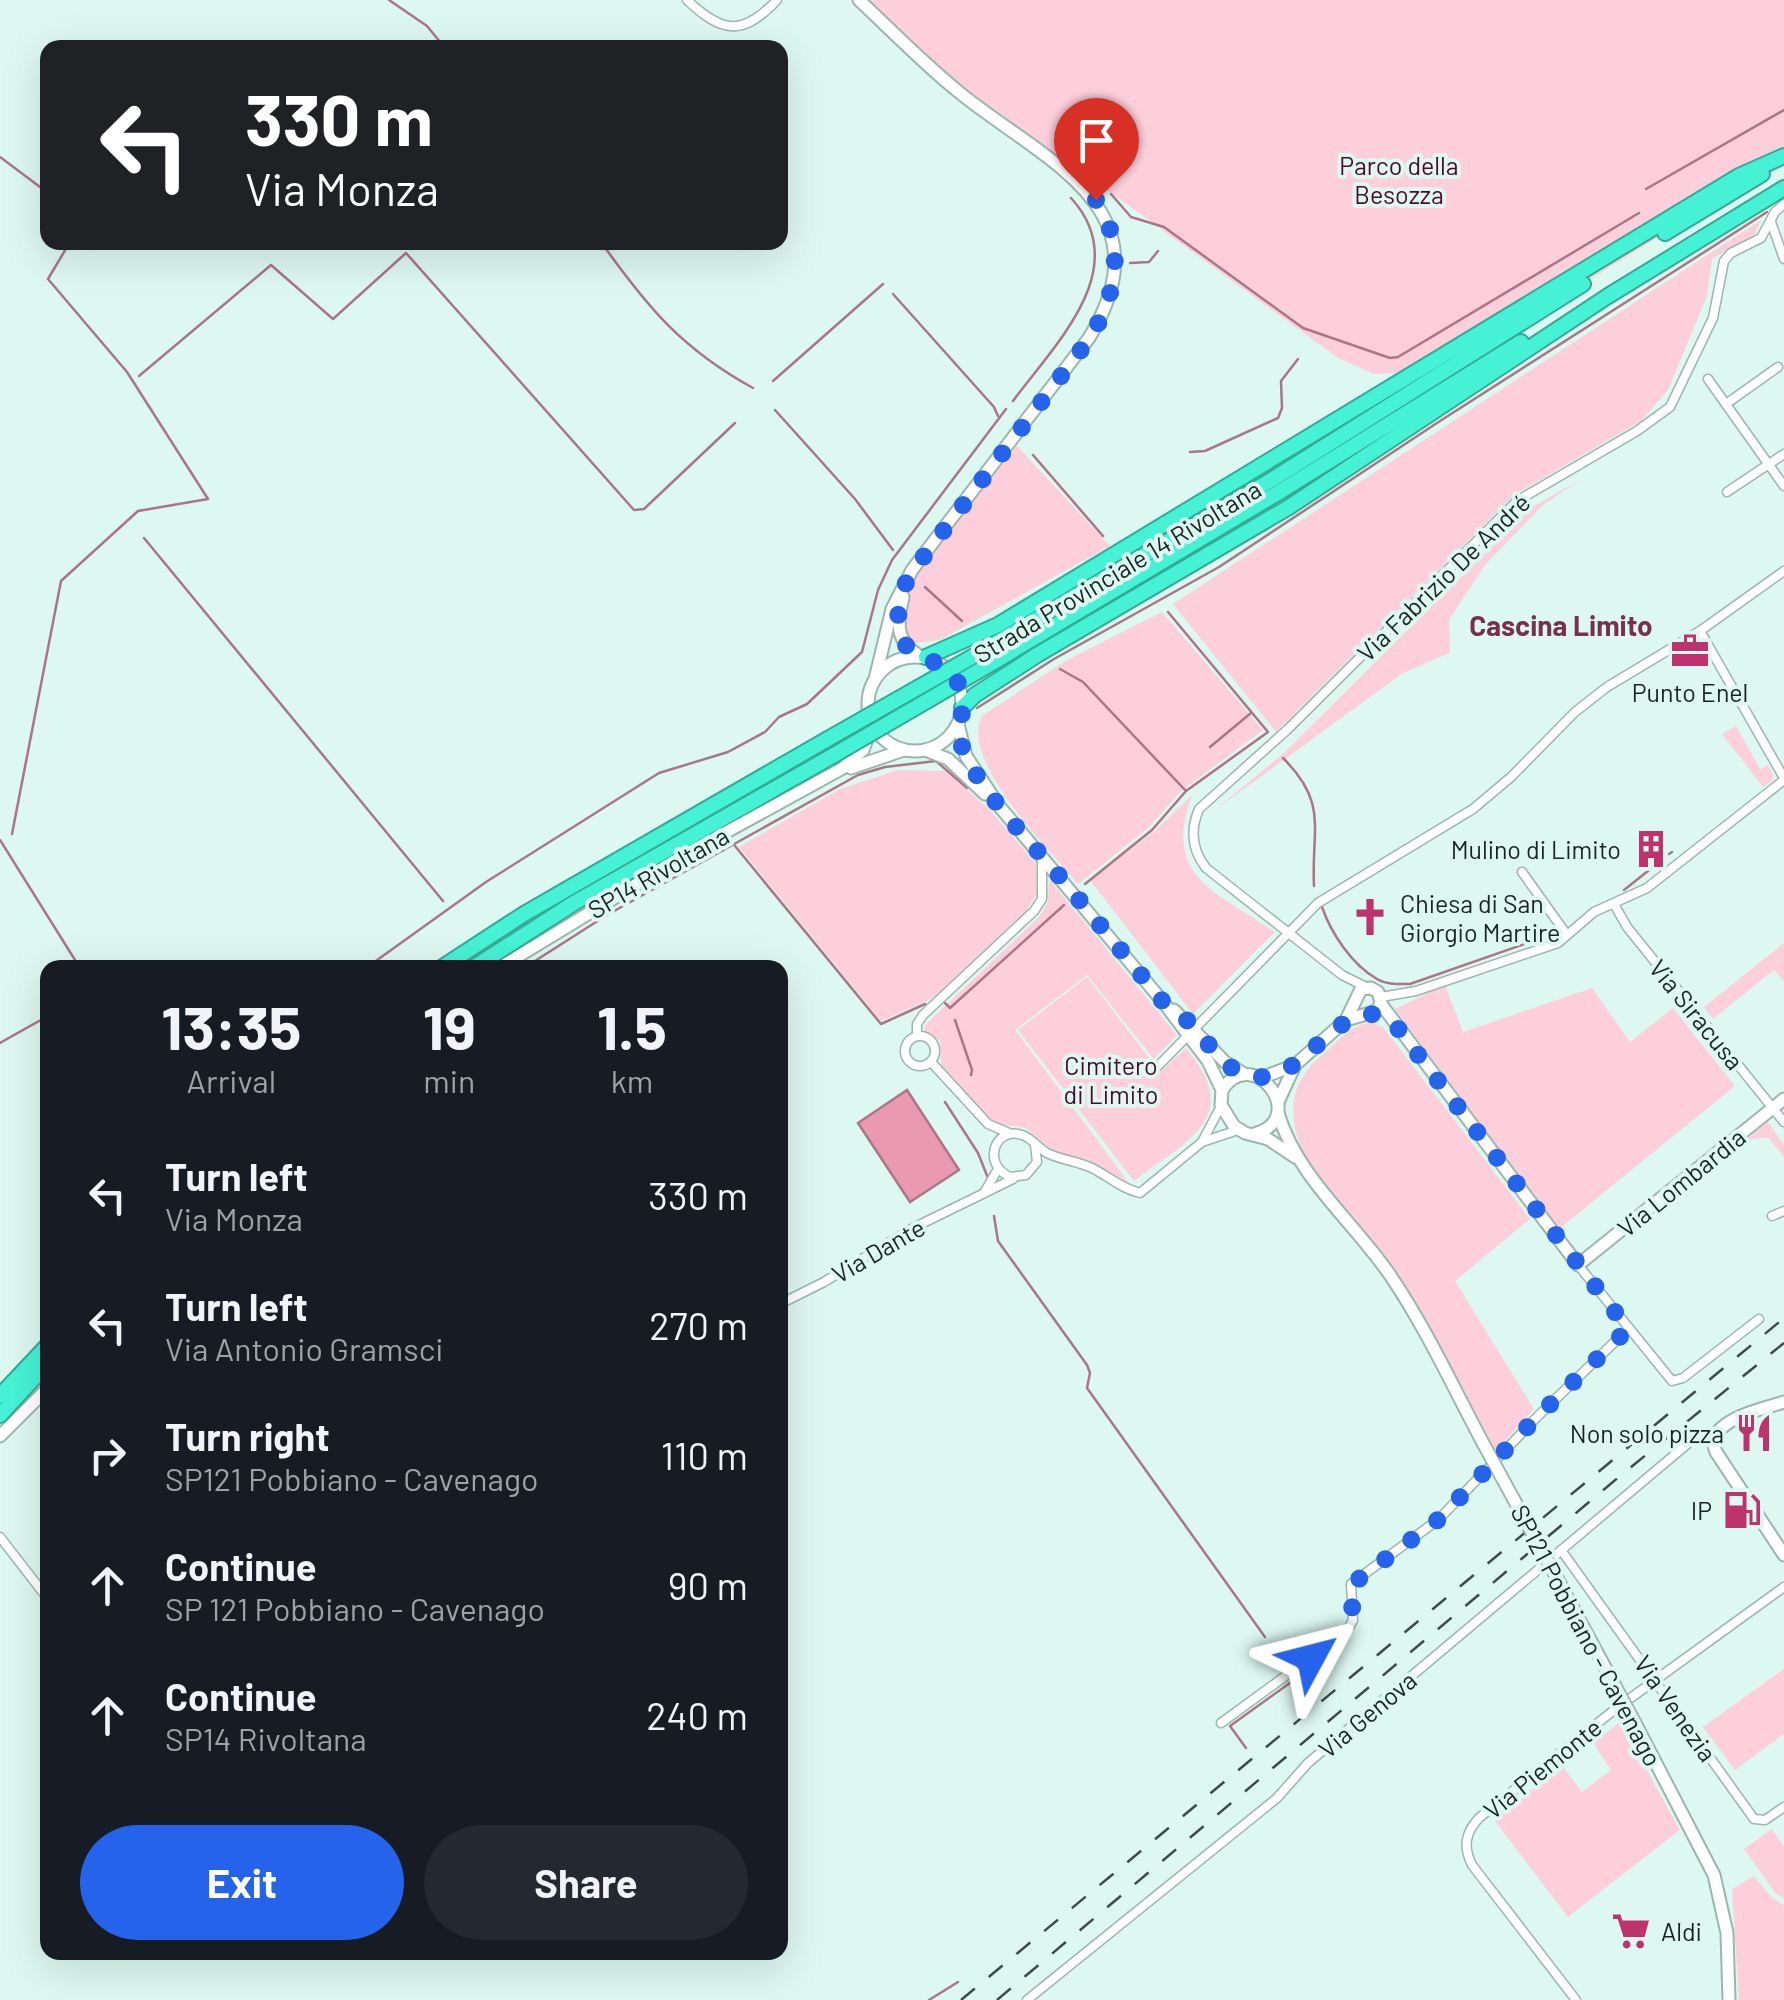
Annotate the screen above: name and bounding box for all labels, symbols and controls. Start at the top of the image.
text: 330 m [245,76,433,160]
icon: left [80,80,210,210]
pin [1054,98,1139,201]
icon: arrive [1069,113,1124,168]
park label: Parco della Besozza [1339,150,1459,209]
text: Via Monza [245,161,439,215]
street label: Strada Provinciale 14 Rivoltana [968,473,1266,669]
street label: Via Fabrizio De André [1350,487,1536,667]
district label: Cascina Limito [1469,608,1653,642]
office icon: Punto Enel [1669,630,1711,672]
place label: Punto Enel [1632,677,1748,707]
street label: SP14 Rivoltana [582,820,734,924]
building icon: Mulino di Limito [1630,828,1672,870]
place label: Mulino di Limito [1451,834,1621,864]
place label: Chiesa di San Giorgio Martire [1400,888,1560,947]
church icon: Chiesa di San Giorgio Martire [1349,896,1391,938]
street label: Via Siracusa [1644,953,1750,1075]
text: 13:35 [161,990,301,1062]
text: 19 [423,990,476,1062]
text: 1.5 [597,990,667,1062]
park label: Cimitero di Limito [1063,1050,1159,1109]
text: Arrival [187,1061,276,1099]
text: min [423,1061,475,1099]
text: km [611,1061,653,1099]
street label: Via Lombardia [1611,1121,1751,1243]
text: Turn left [165,1153,308,1199]
icon: left [80,1168,135,1223]
text: 330 m [648,1172,748,1218]
text: Via Monza [165,1199,303,1237]
street label: Via Dante [826,1211,930,1289]
text: Turn left [165,1283,308,1329]
icon: left [80,1298,135,1353]
text: 270 m [649,1302,748,1348]
text: Via Antonio Gramsci [165,1329,444,1367]
restaurant icon: Non solo pizza [1733,1412,1775,1454]
text: Turn right [165,1413,330,1459]
place label: Non solo pizza [1570,1418,1724,1448]
icon: right [80,1428,135,1483]
text: 110 m [661,1432,748,1478]
text: SP121 Pobbiano - Cavenago [165,1459,538,1497]
fuel station icon: IP [1721,1489,1763,1531]
place label: IP [1691,1495,1712,1525]
street label: SP121 Pobbiano - Cavenago [1505,1499,1669,1771]
text: Continue [165,1543,316,1589]
icon: ahead [80,1558,135,1613]
text: 90 m [668,1562,748,1608]
text: SP 121 Pobbiano - Cavenago [165,1589,545,1627]
position arrow [1259,1606,1363,1710]
street label: Via Venezia [1629,1649,1723,1767]
street label: Via Genova [1312,1664,1422,1764]
text: Continue [165,1673,316,1719]
icon: ahead [80,1688,135,1743]
text: 240 m [646,1692,748,1738]
street label: Via Piemonte [1477,1711,1607,1825]
text: SP14 Rivoltana [165,1719,367,1757]
button: Exit [80,1825,404,1940]
button: Share [424,1825,748,1940]
supermarket icon: Aldi [1610,1910,1652,1952]
place label: Aldi [1661,1916,1702,1946]

